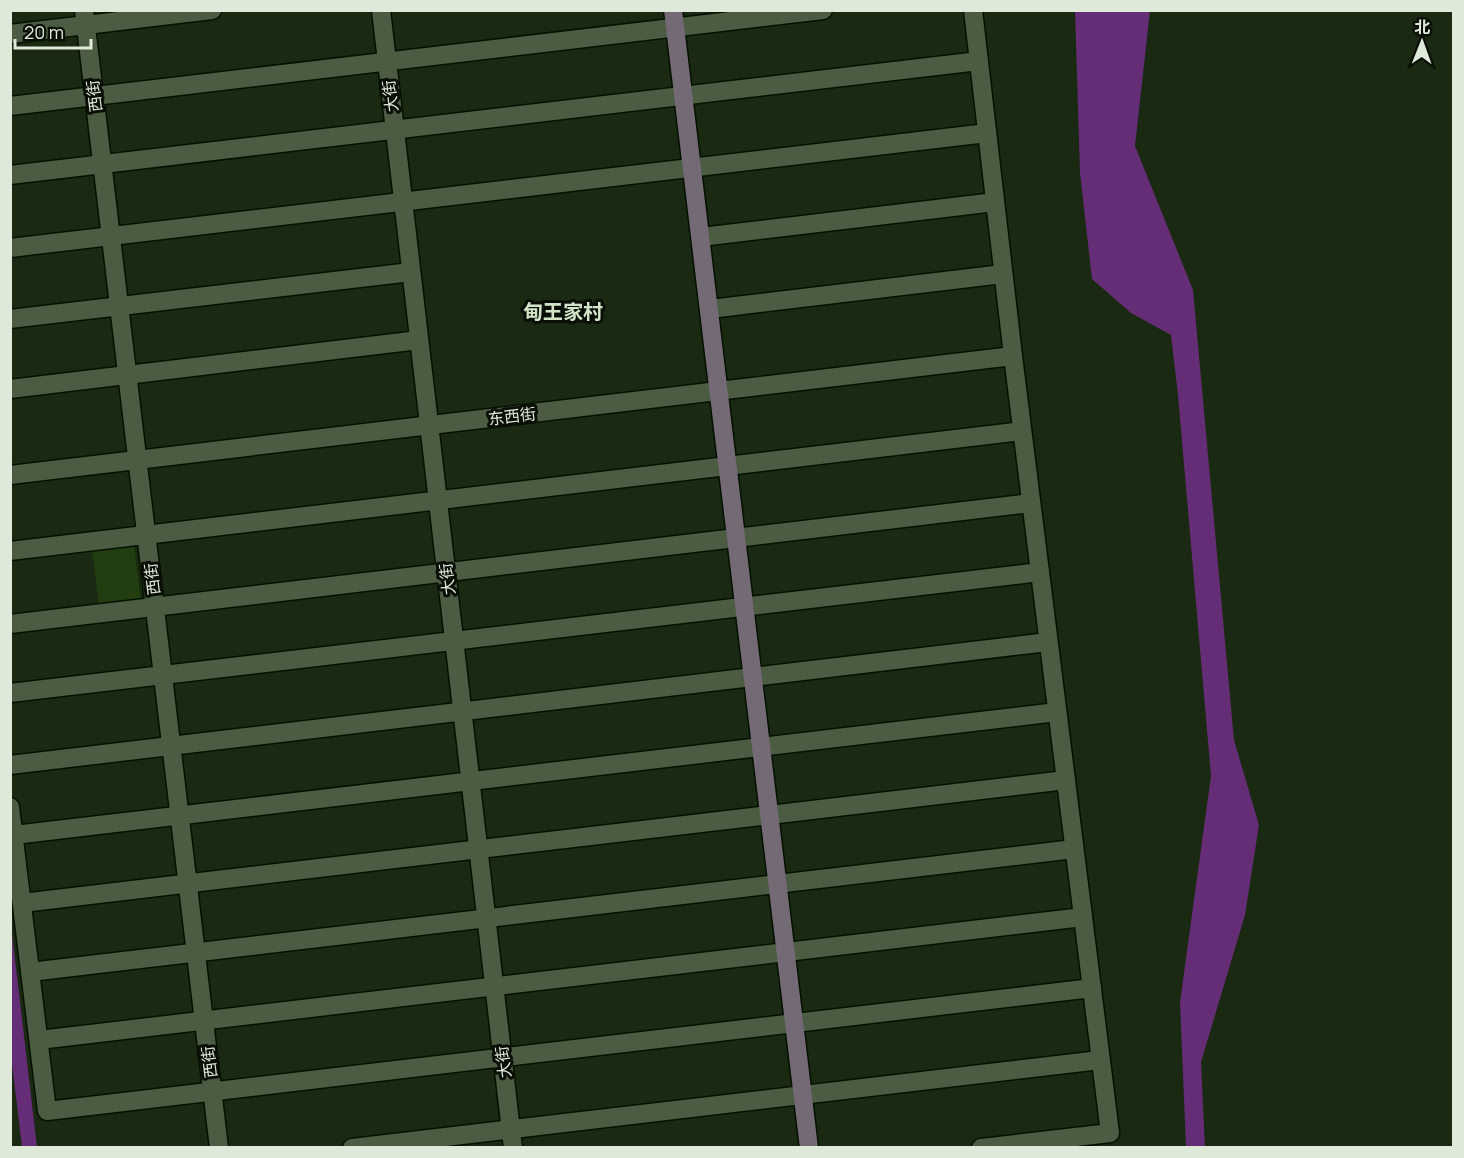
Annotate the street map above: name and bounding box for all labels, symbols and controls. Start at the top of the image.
scale bar [15,12,92,50]
north arrow [1392,12,1452,72]
text: 北 [1414,16,1430,38]
text: 20 m [24,20,64,44]
street label: 西街 [81,79,107,113]
street label: 大街 [377,79,403,113]
district label: 甸王家村 [523,298,603,325]
street label: 东西街 [487,402,537,430]
street label: 西街 [139,562,165,596]
street label: 大街 [434,562,460,596]
street label: 西街 [196,1045,222,1079]
street label: 大街 [490,1045,516,1079]

